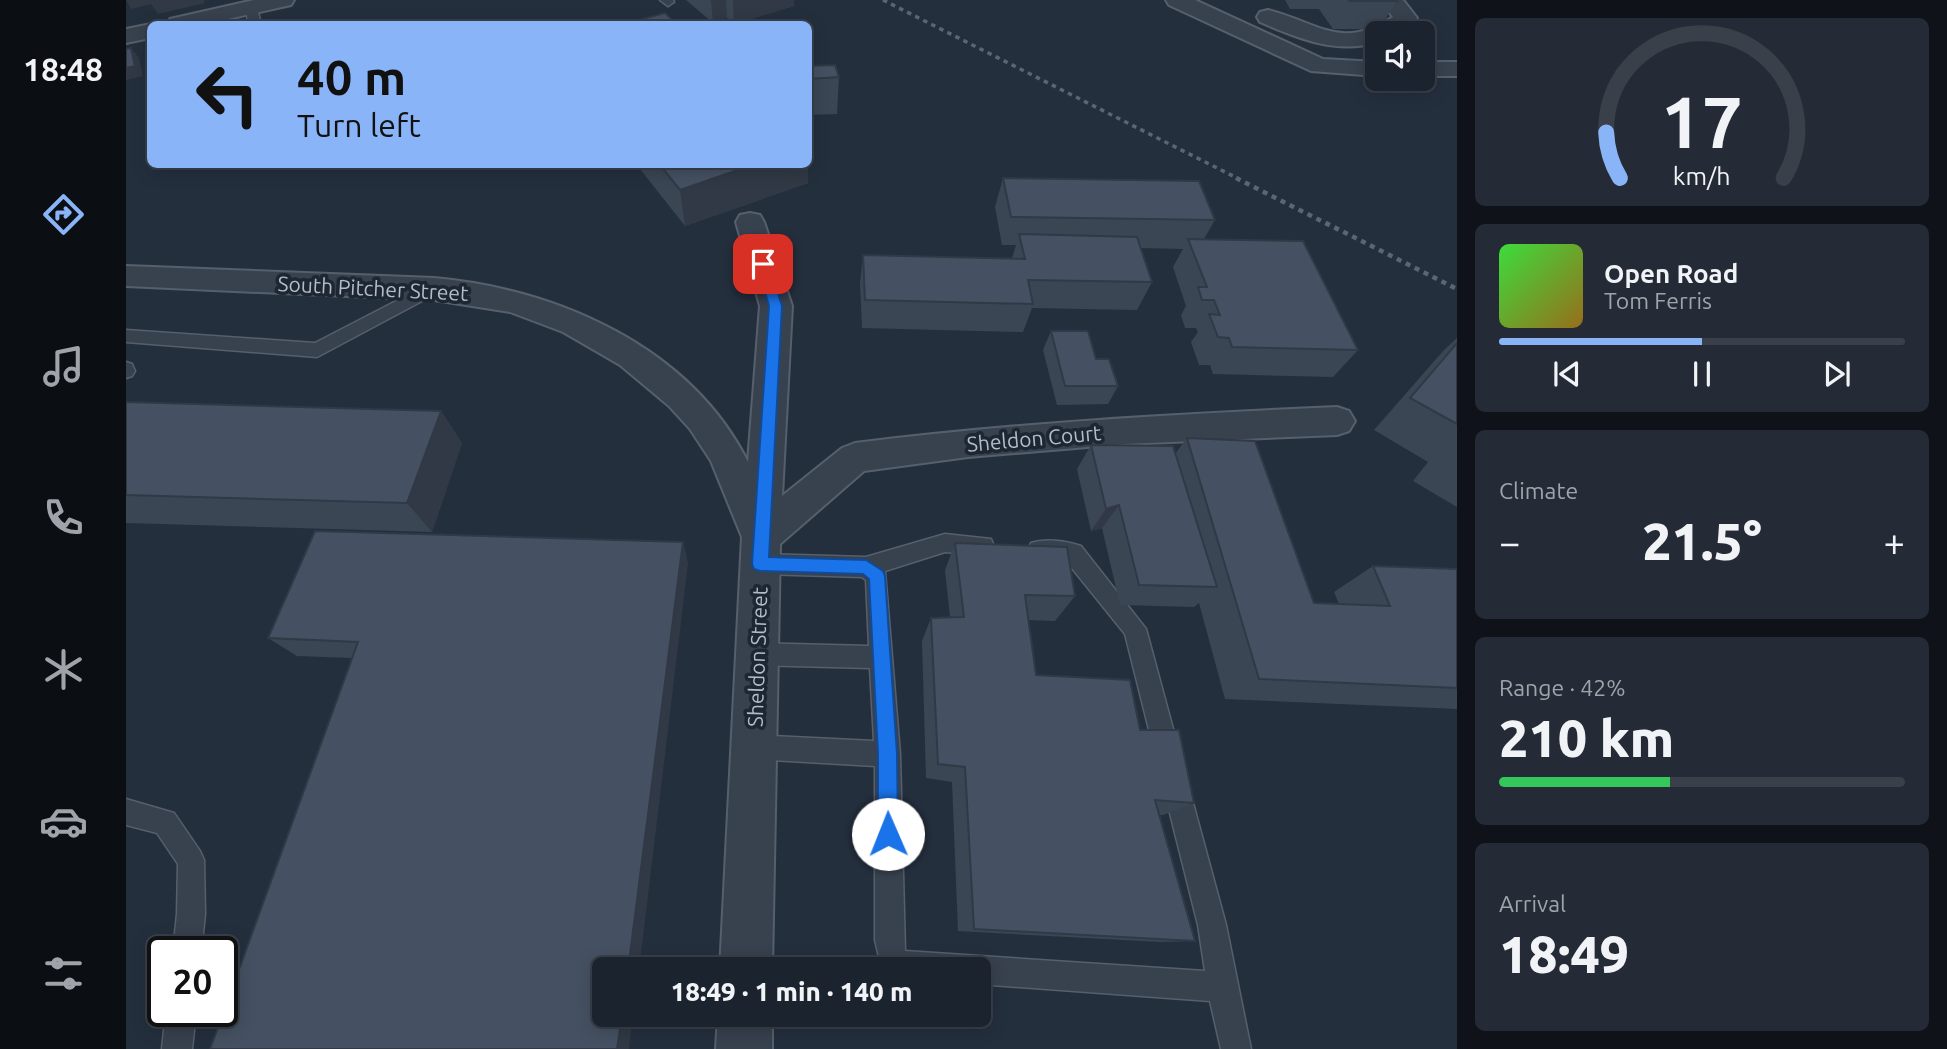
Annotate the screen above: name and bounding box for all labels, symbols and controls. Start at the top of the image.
map controls [1365,21,1435,91]
button: sound [1365,21,1435,91]
icon: left [182,49,273,140]
text: 40 m [297,49,406,104]
text: 18:48 [23,51,103,87]
text: 17 [1661,80,1743,162]
text: Turn left [297,107,421,143]
text: km/h [1673,162,1731,190]
icon: directions [39,190,88,239]
pin [733,234,793,294]
icon: arrive [744,245,782,283]
text: Open Road [1604,259,1738,288]
street label: South Pitcher Street [277,271,469,305]
text: Tom Ferris [1604,288,1712,313]
icon: music [39,342,88,391]
icon: previous [1548,355,1586,393]
icon: pause [1683,355,1721,393]
icon: next [1818,355,1856,393]
street label: Sheldon Court [966,420,1102,456]
text: Climate [1499,478,1578,503]
icon: phone [39,493,88,542]
text: 21.5° [1642,512,1762,570]
text: − [1499,521,1520,563]
text: + [1884,521,1905,563]
street label: Sheldon Street [743,587,771,727]
icon: climate [39,645,88,694]
text: Range · 42% [1499,675,1626,700]
text: 210 km [1499,709,1674,767]
icon: car [39,797,88,846]
position arrow [851,797,925,871]
text: Arrival [1499,891,1566,916]
text: 18:49 [1499,925,1629,983]
speed limit sign: 20 [147,936,238,1027]
icon: filters [39,949,88,998]
text: 18:49 · 1 min · 140 m [671,977,912,1006]

